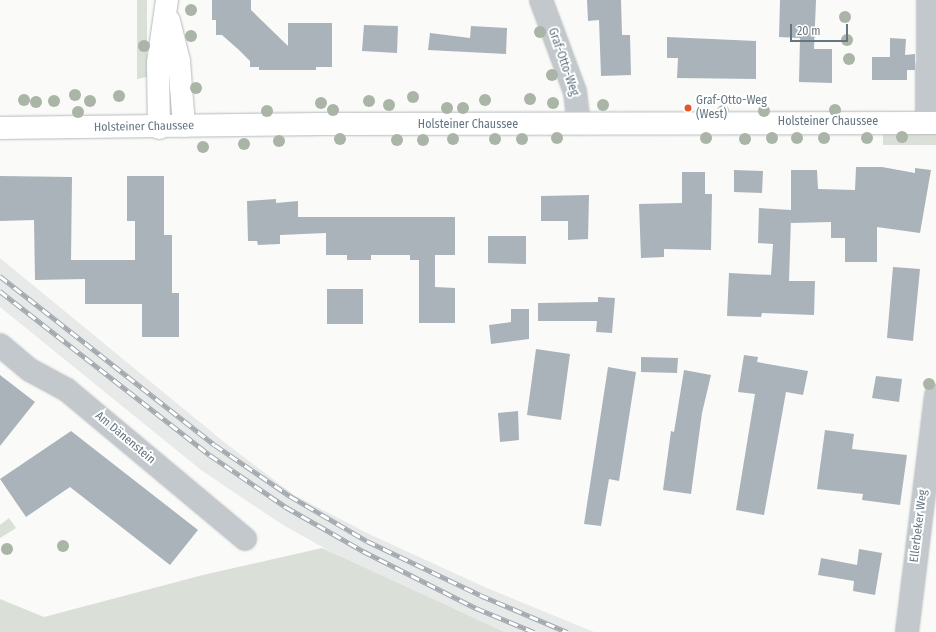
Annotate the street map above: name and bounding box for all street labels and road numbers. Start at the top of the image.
street label: Graf-Otto-Weg [545,26,581,98]
street label: Holsteiner Chaussee [778,115,878,129]
street label: Holsteiner Chaussee [418,118,518,132]
street label: Holsteiner Chaussee [94,119,194,135]
street label: Am Dänenstein [92,409,158,467]
street label: Ellerbeker Weg [907,489,931,563]

